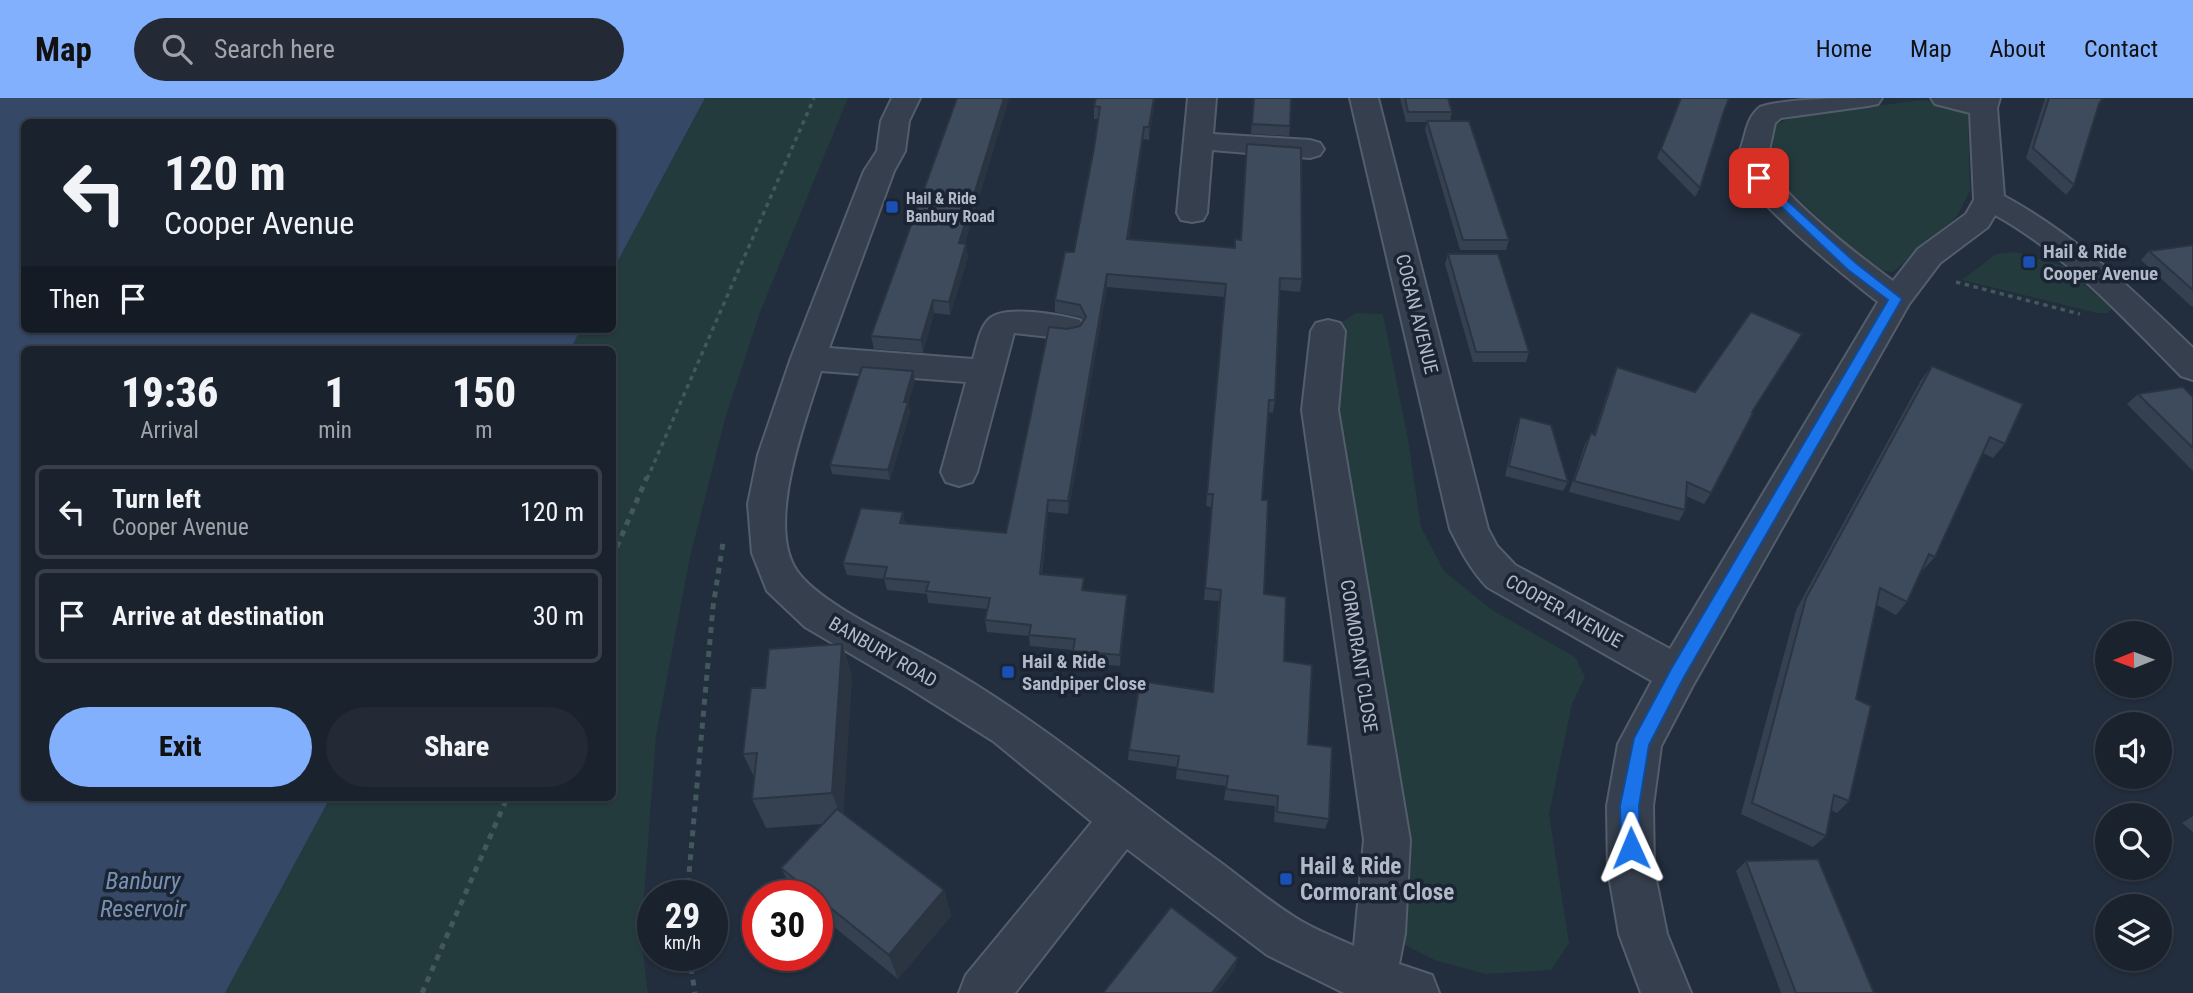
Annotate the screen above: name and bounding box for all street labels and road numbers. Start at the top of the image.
street label: COGAN AVENUE [1391,252,1443,376]
street label: COOPER AVENUE [1501,569,1627,653]
street label: CORMORANT CLOSE [1336,578,1382,734]
street label: BANBURY ROAD [825,612,941,692]

